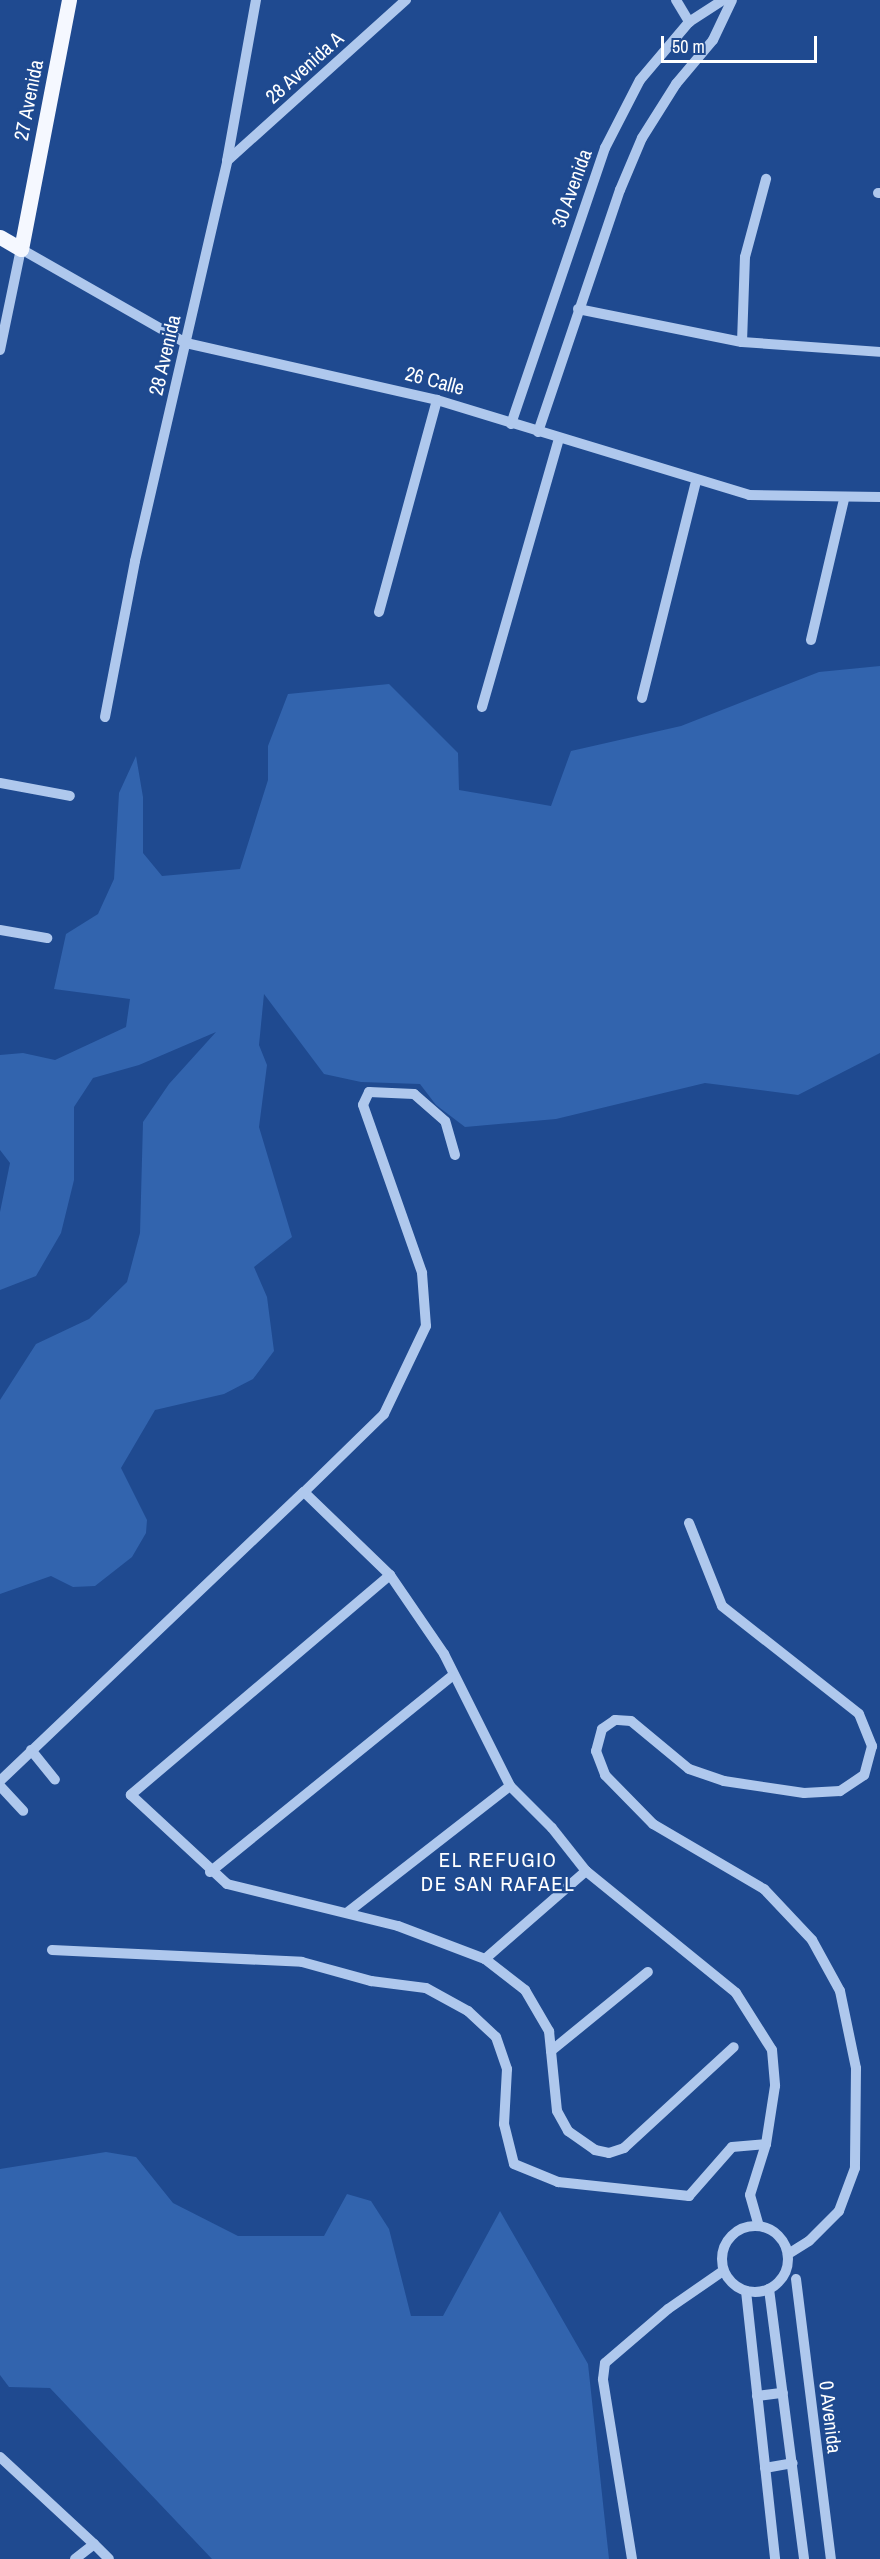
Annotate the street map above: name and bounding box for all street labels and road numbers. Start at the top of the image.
street label: 28 Avenida A [259,25,349,109]
street label: 27 Avenida [8,57,48,143]
street label: 30 Avenida [546,145,596,231]
street label: 28 Avenida [143,312,185,398]
street label: 26 Calle [403,361,467,399]
street label: 0 Avenida [815,2379,847,2455]

